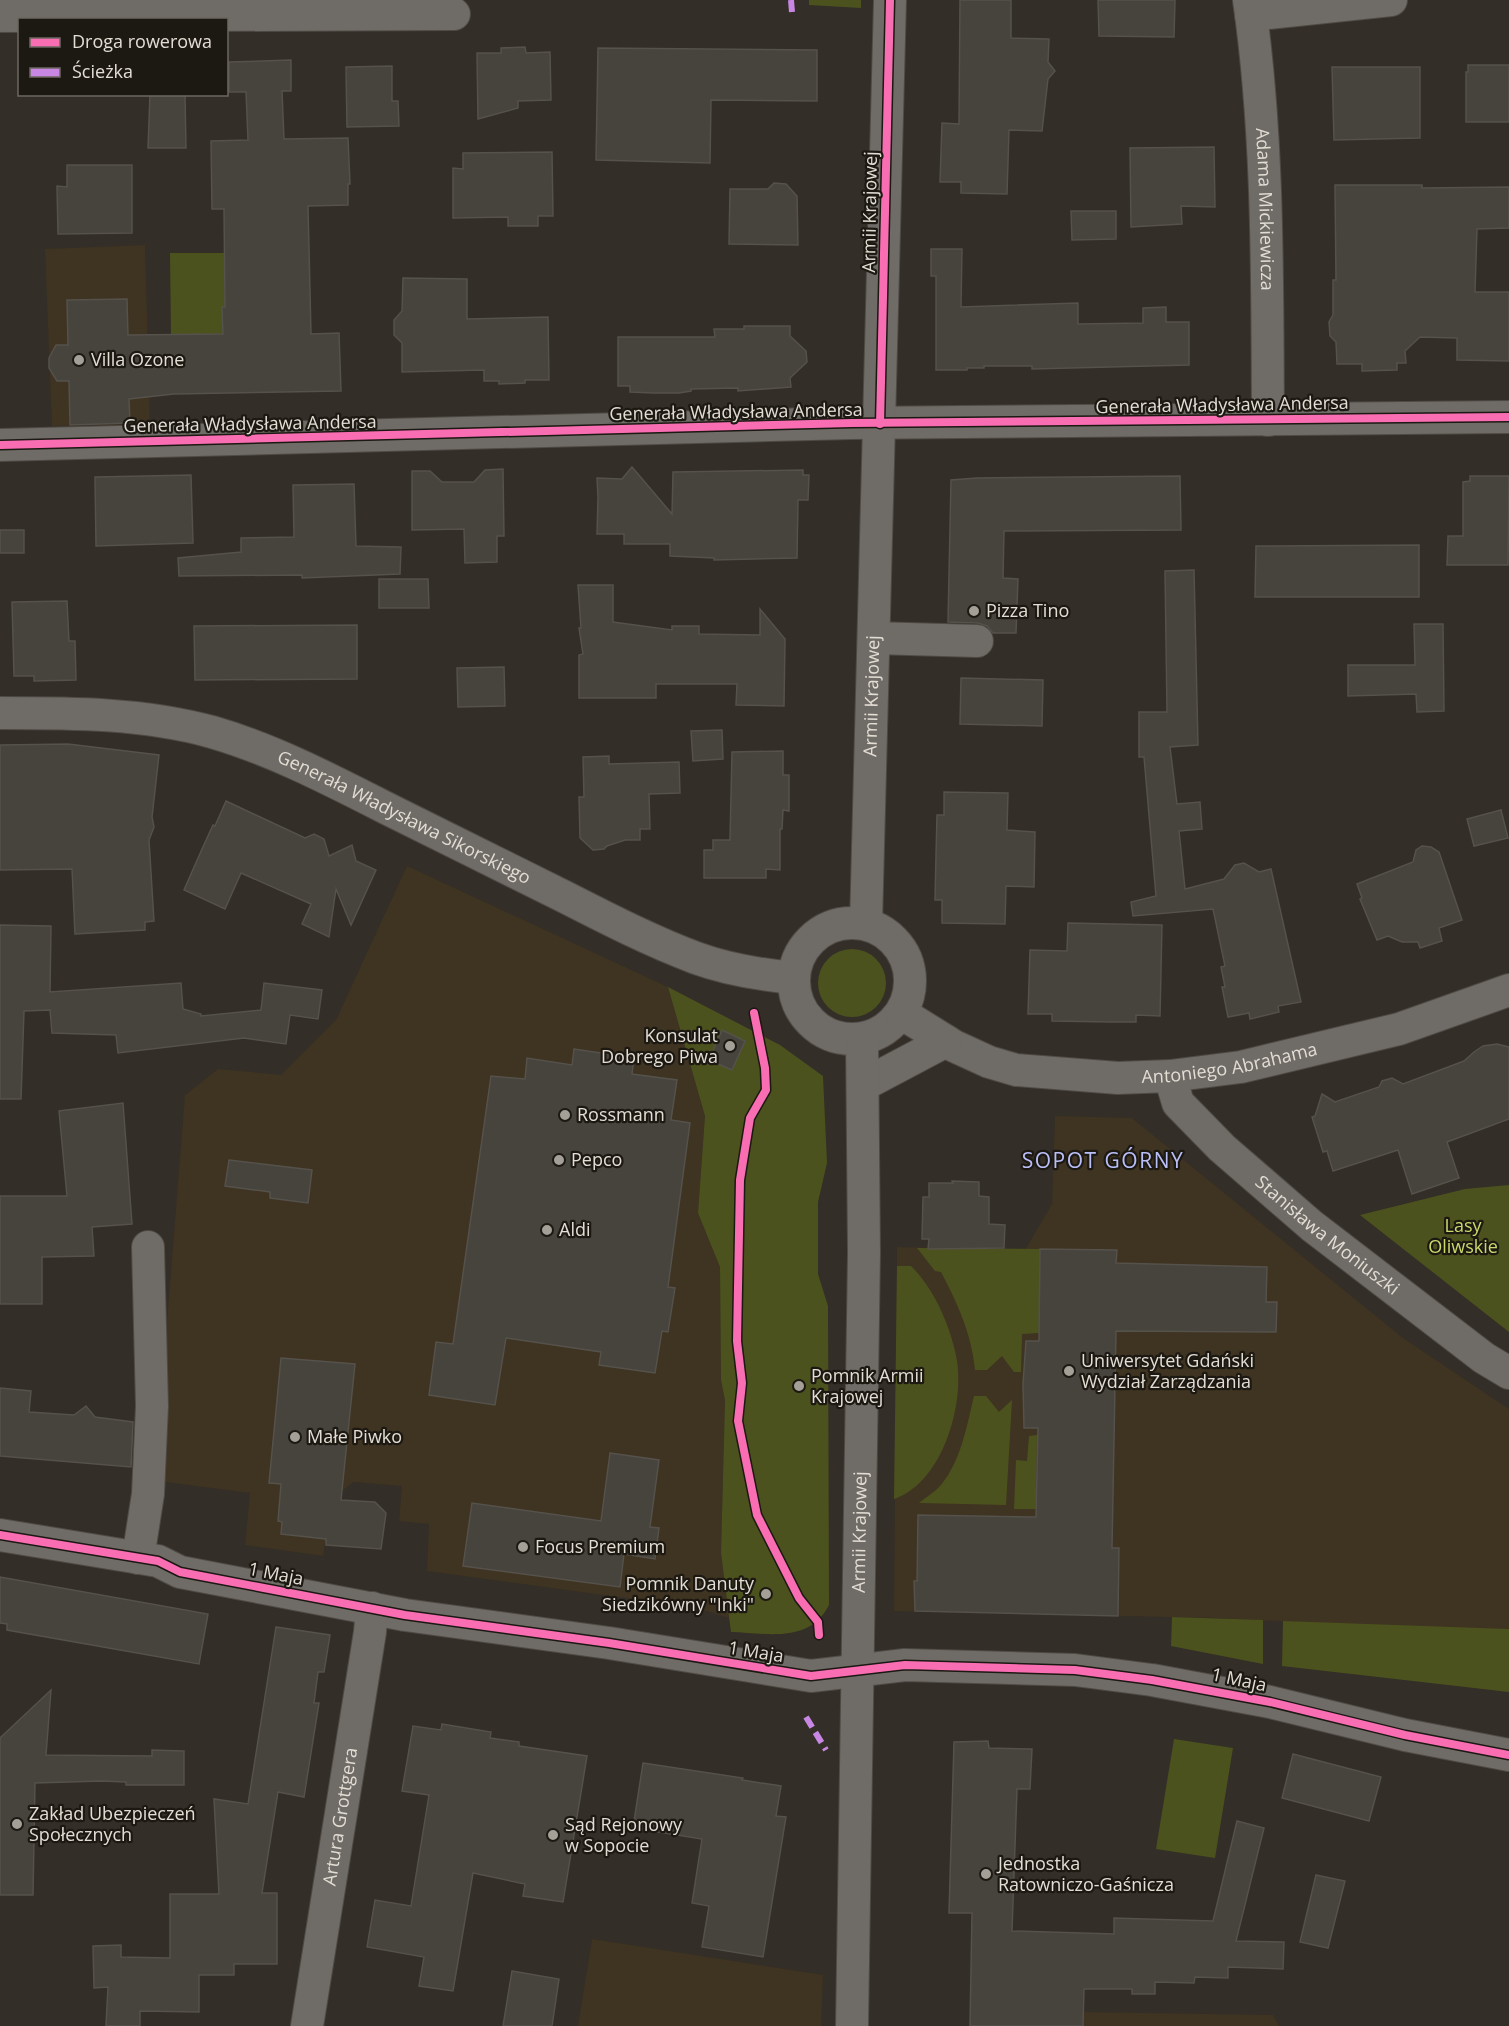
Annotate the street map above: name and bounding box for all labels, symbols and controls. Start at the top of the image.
legend [18,18,228,96]
text: Droga rowerowa [72,29,212,53]
text: Ścieżka [72,59,133,83]
street label: Adama Mickiewicza [1251,127,1280,291]
street label: Armii Krajowej [856,151,882,273]
place label: Villa Ozone [91,347,184,371]
marker: Villa Ozone [72,353,86,367]
street label: Generała Władysława Andersa [1095,390,1349,418]
street label: Generała Władysława Andersa [609,397,863,425]
street label: Generała Władysława Andersa [123,409,377,437]
place label: Pizza Tino [986,598,1069,622]
marker: Pizza Tino [967,604,981,618]
street label: Armii Krajowej [857,635,884,757]
street label: Generała Władysława Sikorskiego [274,744,535,889]
place label: Konsulat Dobrego Piwa [601,1023,718,1068]
street label: Antoniego Abrahama [1141,1036,1320,1088]
marker: Konsulat Dobrego Piwa [723,1039,737,1053]
place label: Rossmann [577,1102,665,1126]
marker: Rossmann [558,1108,572,1122]
district label: SOPOT GÓRNY [1022,1146,1184,1174]
place label: Pepco [571,1147,622,1171]
marker: Pepco [552,1153,566,1167]
street label: Stanisława Moniuszki [1251,1169,1405,1300]
park label: Lasy Oliwskie [1428,1213,1498,1258]
place label: Aldi [559,1217,590,1241]
marker: Aldi [540,1223,554,1237]
place label: Uniwersytet Gdański Wydział Zarządzania [1081,1348,1254,1393]
place label: Pomnik Armii Krajowej [811,1363,924,1408]
marker: Uniwersytet Gdański Wydział Zarządzania [1062,1364,1076,1378]
marker: Pomnik Armii Krajowej [792,1379,806,1393]
place label: Małe Piwko [307,1424,402,1448]
marker: Małe Piwko [288,1430,302,1444]
street label: Armii Krajowej [846,1471,872,1593]
place label: Focus Premium [535,1534,665,1558]
marker: Focus Premium [516,1540,530,1554]
street label: 1 Maja [247,1556,306,1590]
place label: Pomnik Danuty Siedzikówny "Inki" [602,1571,755,1616]
marker: Pomnik Danuty Siedzikówny "Inki" [759,1587,773,1601]
street label: 1 Maja [727,1635,786,1667]
street label: 1 Maja [1209,1661,1269,1697]
street label: Artura Grottgera [317,1746,362,1887]
place label: Zakład Ubezpieczeń Społecznych [29,1801,196,1846]
place label: Sąd Rejonowy w Sopocie [565,1812,683,1857]
marker: Zakład Ubezpieczeń Społecznych [10,1817,24,1831]
marker: Sąd Rejonowy w Sopocie [546,1828,560,1842]
place label: Jednostka Ratowniczo-Gaśnicza [996,1851,1174,1896]
marker: Jednostka Ratowniczo-Gaśnicza [979,1867,993,1881]

